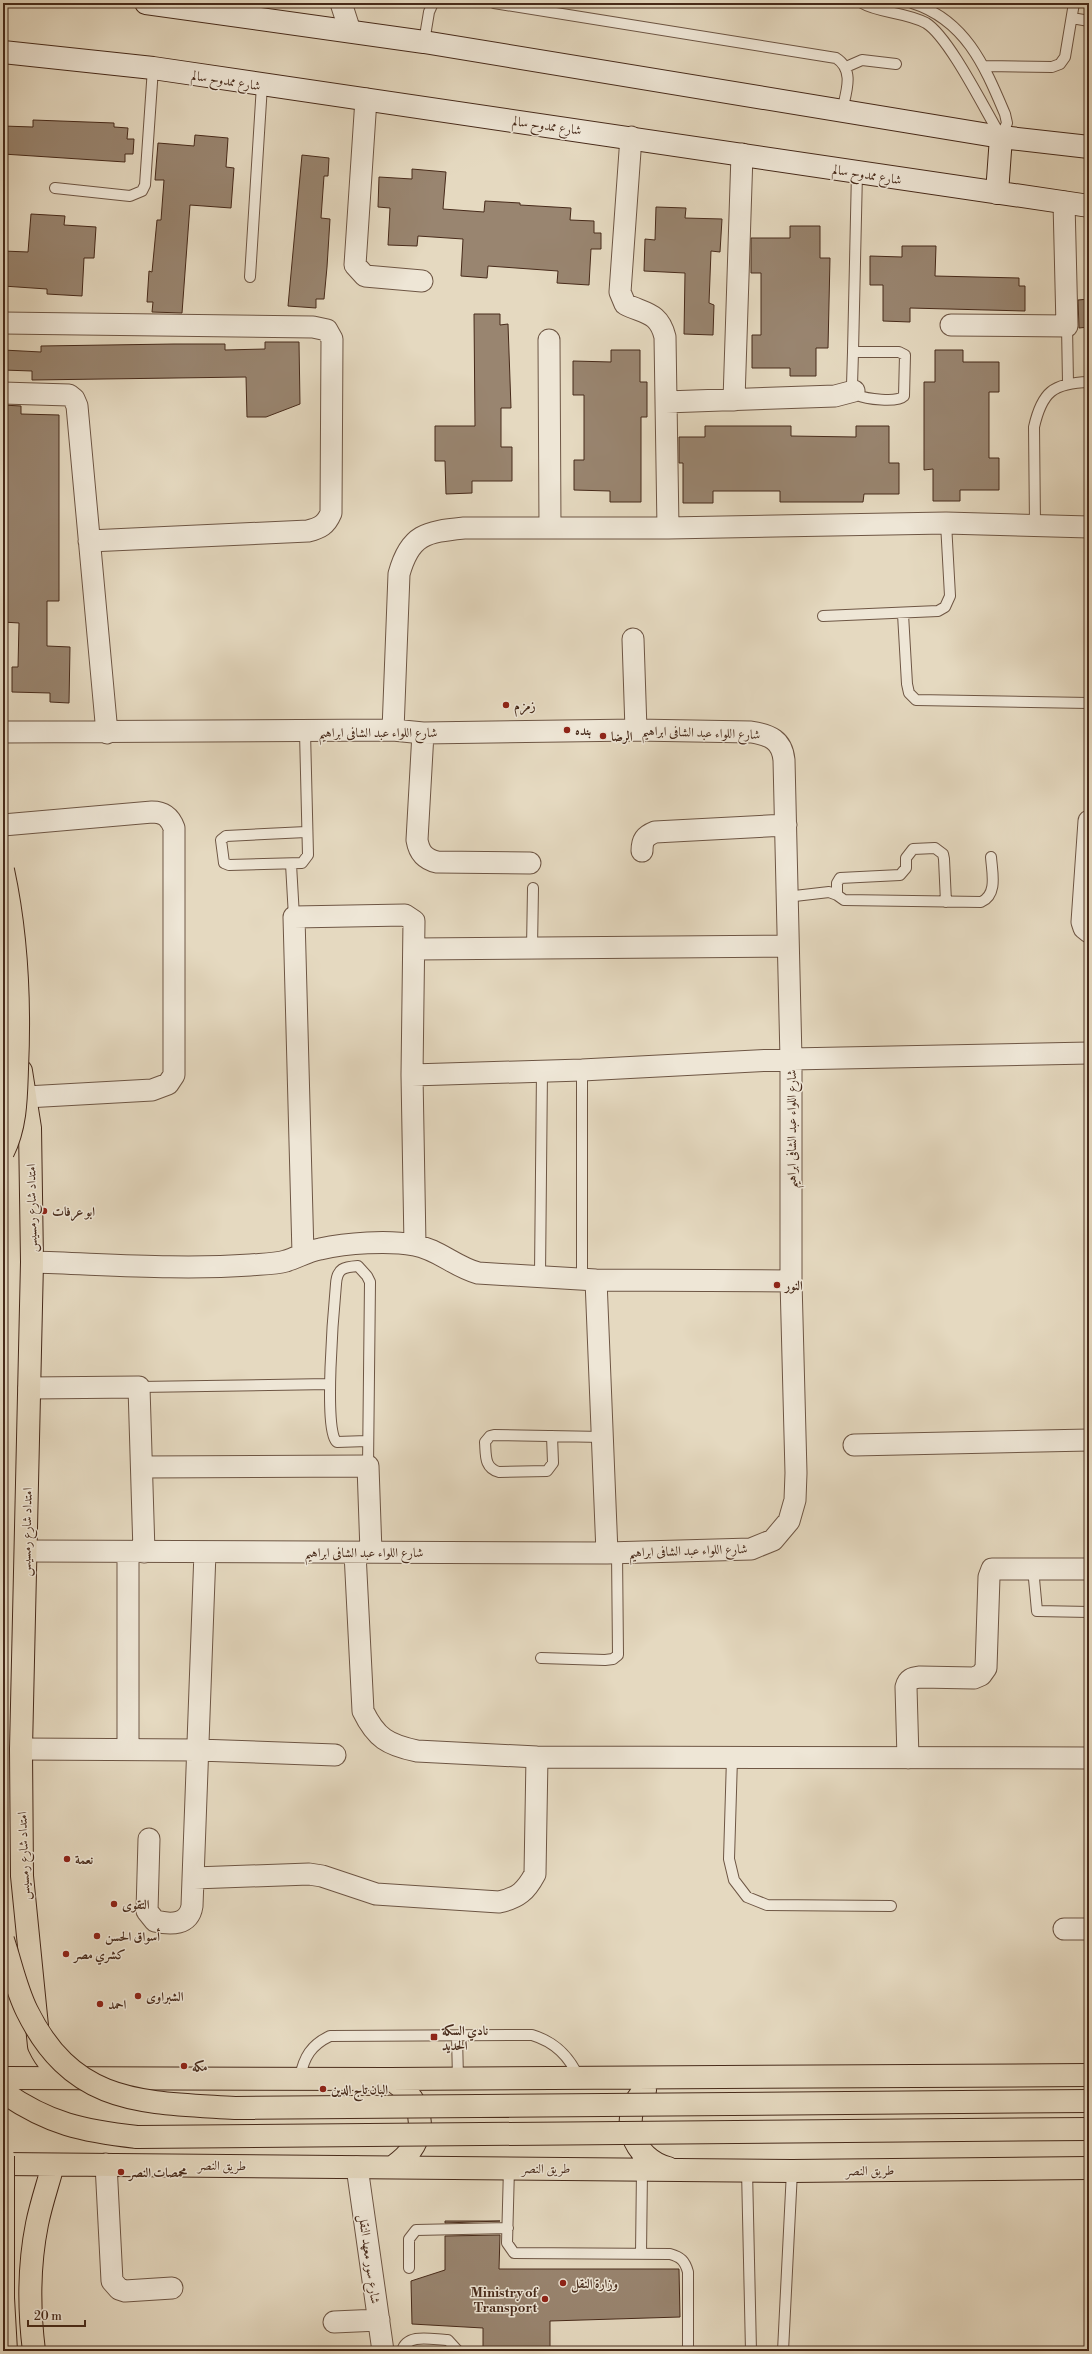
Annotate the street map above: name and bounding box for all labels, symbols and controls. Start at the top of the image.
street label: شارع ممدوح سالم [190,68,262,97]
street label: شارع ممدوح سالم [511,113,583,142]
street label: شارع ممدوح سالم [831,162,903,191]
place label: زمزم [514,698,536,717]
marker: زمزم [501,700,511,710]
place label: بنده [575,723,591,739]
street label: شارع اللواء عبد الشافى ابراهيم [641,723,761,748]
street label: شارع اللواء عبد الشافى ابراهيم [319,725,437,746]
marker: بنده [562,725,572,735]
place label: الرضا [611,729,633,745]
marker: الرضا [598,731,608,741]
street label: شارع اللواء عبد الشافى ابراهيم [784,1070,805,1188]
street label: امتداد شارع رمسيس [23,1163,44,1252]
place label: ابو عرفات [52,1204,95,1222]
marker: ابو عرفات [39,1206,49,1216]
place label: النور [783,1278,803,1294]
marker: النور [772,1280,782,1290]
street label: امتداد شارع رمسيس [18,1487,39,1577]
street label: شارع اللواء عبد الشافى ابراهيم [628,1541,748,1566]
street label: شارع اللواء عبد الشافى ابراهيم [305,1545,423,1566]
street label: امتداد شارع رمسيس [14,1811,37,1901]
place label: نعمة [75,1852,94,1868]
marker: نعمة [62,1854,72,1864]
place label: التقوى [122,1897,150,1913]
marker: التقوى [109,1899,119,1909]
place label: أسواق الحسن [105,1928,161,1945]
marker: أسواق الحسن [92,1931,102,1941]
place label: كشري مصر [72,1947,126,1966]
marker: كشري مصر [61,1949,71,1959]
place label: الشبراوى [146,1989,184,2005]
marker: الشبراوى [133,1991,143,2001]
place label: احمد [108,1997,127,2013]
marker: احمد [95,1999,105,2009]
place label: نادي السكة الحديد [441,2023,489,2054]
marker: نادي السكة الحديد [429,2032,439,2042]
place label: مكه [192,2059,207,2075]
marker: مكه [179,2061,189,2071]
place label: البان تاج الدين [331,2082,388,2102]
marker: البان تاج الدين [318,2084,328,2094]
street label: طريق النصر [196,2158,246,2174]
street label: طريق النصر [520,2161,570,2177]
street label: طريق النصر [844,2163,894,2179]
place label: محمصات النصر [127,2165,187,2182]
marker: محمصات النصر [116,2167,126,2177]
street label: شارع سور معهد النقل [352,2213,383,2305]
place label: وزارة النقل [571,2276,618,2293]
marker: وزارة النقل [558,2278,568,2288]
place label: Ministry of Transport [471,2285,539,2316]
marker: Ministry of Transport [540,2294,550,2304]
scale bar [28,2302,85,2328]
text: 20 m [34,2309,62,2324]

